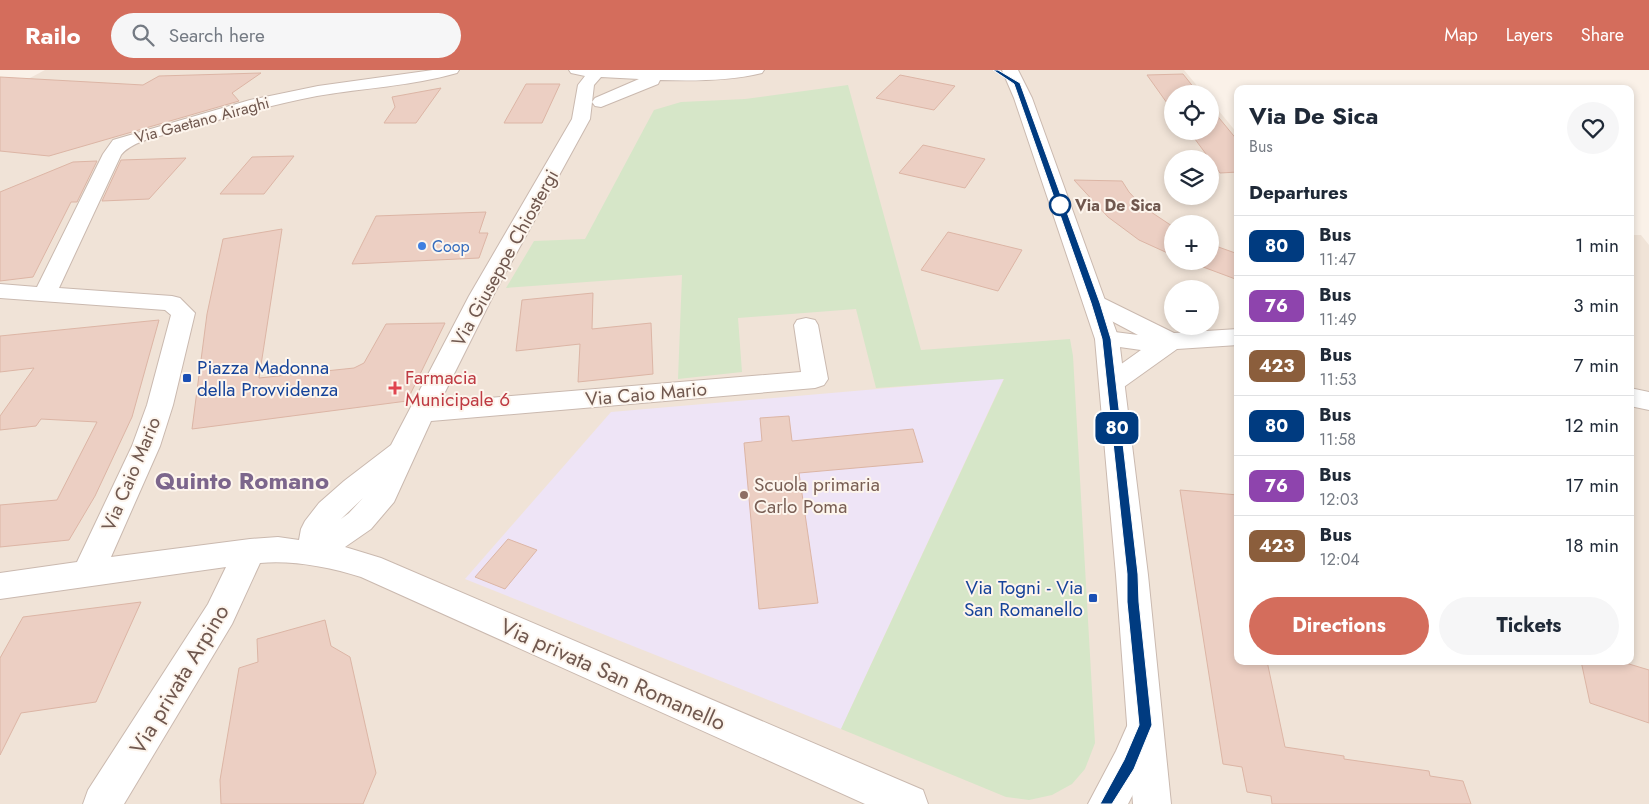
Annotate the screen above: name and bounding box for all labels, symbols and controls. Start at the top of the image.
search box [111,13,461,58]
text: Railo [25,18,81,53]
icon: search [129,21,157,49]
text: Search here [169,22,265,49]
text: Map [1444,22,1478,48]
text: Layers [1506,22,1553,48]
text: Share [1581,22,1624,48]
map controls [1164,85,1219,335]
button: locate [1164,85,1219,140]
street label: Via Gaetano Airaghi [132,91,272,149]
text: Via De Sica [1249,98,1378,133]
button: heart [1567,102,1619,154]
text: Bus [1249,135,1273,158]
button: layers [1164,150,1219,205]
street label: Via Giuseppe Chiostergi [445,164,565,352]
text: Departures [1249,179,1348,206]
marker: Via De Sica [1049,194,1071,216]
place label: Via De Sica [1074,194,1161,217]
button: + [1164,215,1219,270]
text: Bus [1319,221,1351,248]
text: 1 min [1575,232,1619,259]
text: 80 [1265,233,1288,259]
place label: Coop [432,235,470,258]
marker: Coop [416,240,428,252]
text: 11:47 [1319,248,1356,271]
button: − [1164,280,1219,335]
text: Bus [1319,281,1351,308]
text: 3 min [1573,292,1619,319]
text: 76 [1265,293,1288,319]
text: 11:49 [1319,308,1357,331]
text: Bus [1320,341,1352,368]
text: 7 min [1574,352,1619,379]
text: 423 [1259,353,1295,379]
place label: Piazza Madonna della Provvidenza [197,354,338,403]
place label: Farmacia Municipale 6 [405,364,510,413]
text: 11:53 [1320,368,1357,391]
marker: Piazza Madonna della Provvidenza [181,372,193,384]
street label: Via Caio Mario [584,375,708,413]
marker: Farmacia Municipale 6 [389,382,401,394]
text: Bus [1319,401,1351,428]
line badge: 80 [1094,412,1140,444]
text: 12 min [1564,412,1619,439]
street label: Via Caio Mario [95,413,167,535]
text: 80 [1265,413,1288,439]
text: 80 [1105,415,1129,441]
text: 11:58 [1319,428,1356,451]
text: Bus [1319,461,1351,488]
district label: Quinto Romano [155,463,329,498]
place label: Scuola primaria Carlo Poma [754,471,880,520]
text: 17 min [1565,472,1619,499]
text: 76 [1265,473,1288,499]
text: 12:03 [1319,488,1358,511]
marker: Scuola primaria Carlo Poma [738,489,750,501]
text: Bus [1320,521,1352,548]
text: 18 min [1565,532,1619,559]
text: 423 [1259,533,1295,559]
text: 12:04 [1320,548,1360,571]
place label: Via Togni - Via San Romanello [964,574,1083,623]
marker: Via Togni - Via San Romanello [1087,592,1099,604]
button: Directions [1249,597,1429,655]
button: Tickets [1439,597,1619,655]
street label: Via privata Arpino [122,598,236,760]
street label: Via privata San Romanello [495,610,731,738]

